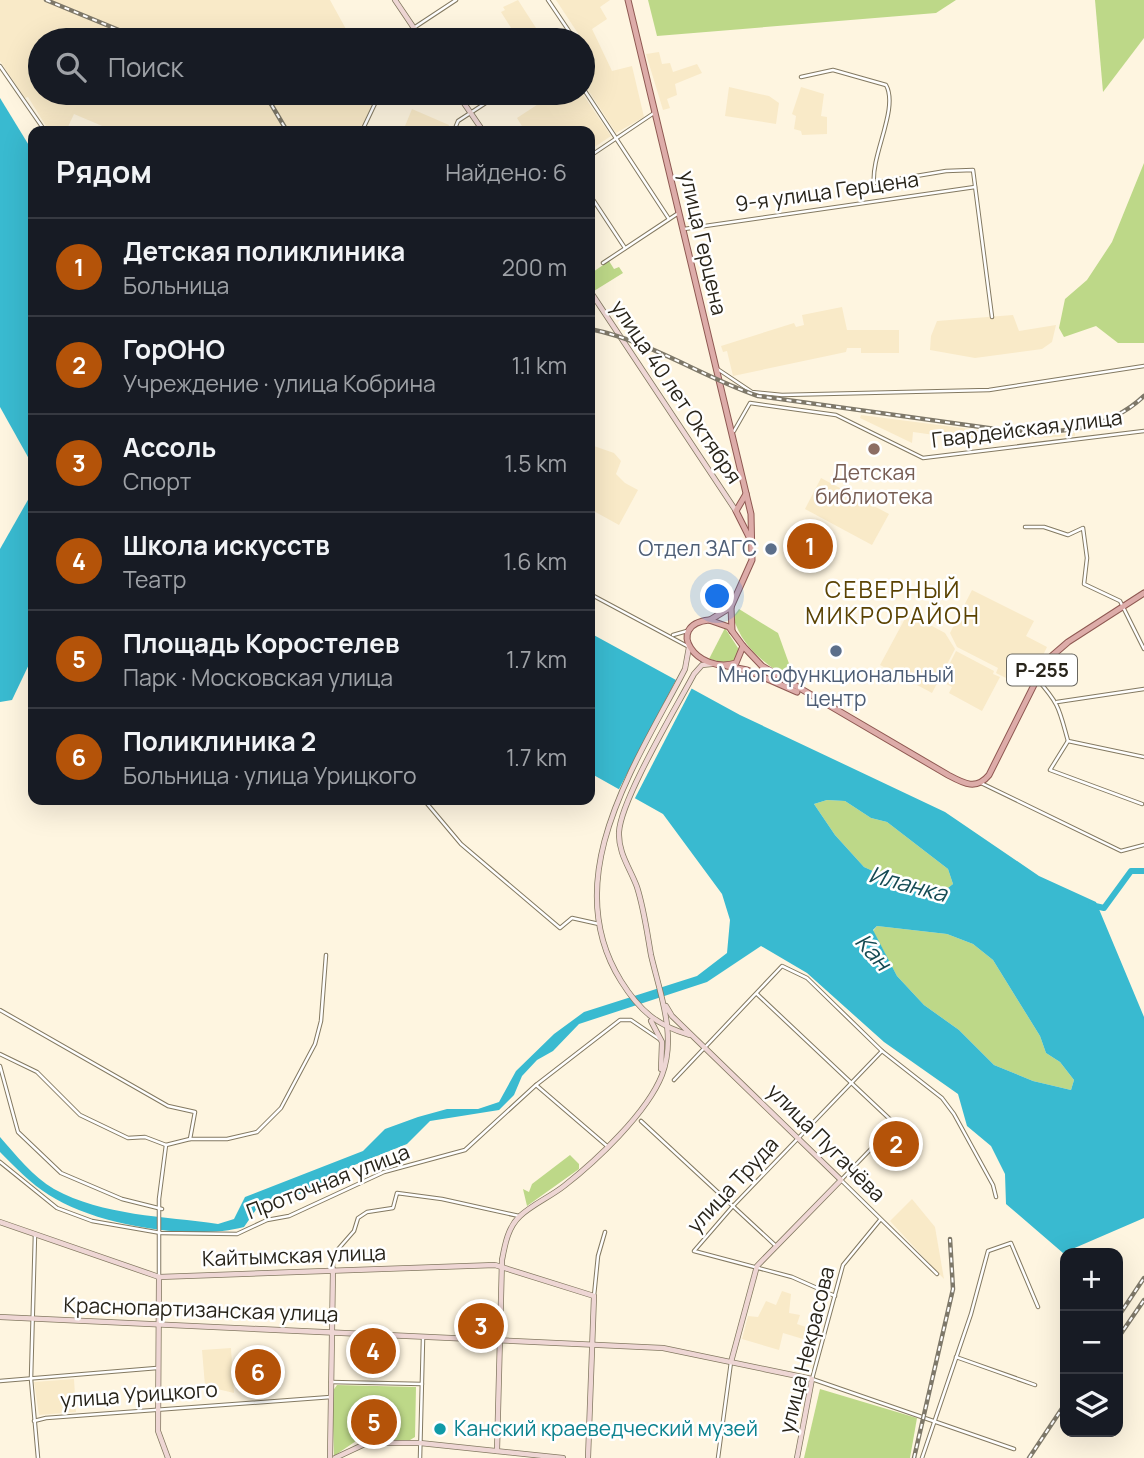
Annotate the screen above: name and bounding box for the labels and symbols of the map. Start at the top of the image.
street label: 9-я улица Герцена [733,164,920,218]
street label: улица Герцена [674,168,734,318]
street label: улица 40 лет Октября [605,294,749,489]
street label: Гвардейская улица [930,402,1124,454]
marker: Детская библиотека [866,441,882,457]
place label: Детская библиотека [815,458,933,510]
pin: 1 [787,520,833,572]
place label: Отдел ЗАГС [638,534,757,562]
marker: Отдел ЗАГС [763,541,779,557]
district label: СЕВЕРНЫЙ МИКРОРАЙОН [805,573,981,631]
your location [700,579,734,613]
marker: Многофункциональный центр [828,643,844,659]
road number: Р-255 [1007,654,1077,685]
place label: Многофункциональный центр [718,660,954,712]
water label: Иланка [866,857,952,909]
water label: Кан [848,926,901,979]
street label: улица Пугачёва [761,1077,892,1208]
pin: 2 [873,1118,919,1170]
street label: улица Труда [680,1130,784,1238]
street label: Проточная улица [242,1137,413,1225]
street label: Кайтымская улица [201,1238,386,1272]
street label: улица Некрасова [772,1263,840,1436]
street label: Краснопартизанская улица [63,1290,339,1328]
pin: 3 [458,1300,504,1352]
pin: 4 [350,1325,396,1377]
pin: 6 [235,1346,281,1398]
street label: улица Урицкого [59,1375,219,1413]
pin: 5 [351,1396,397,1448]
place label: Канский краеведческий музей [454,1414,758,1442]
marker: Канский краеведческий музей [432,1421,448,1437]

